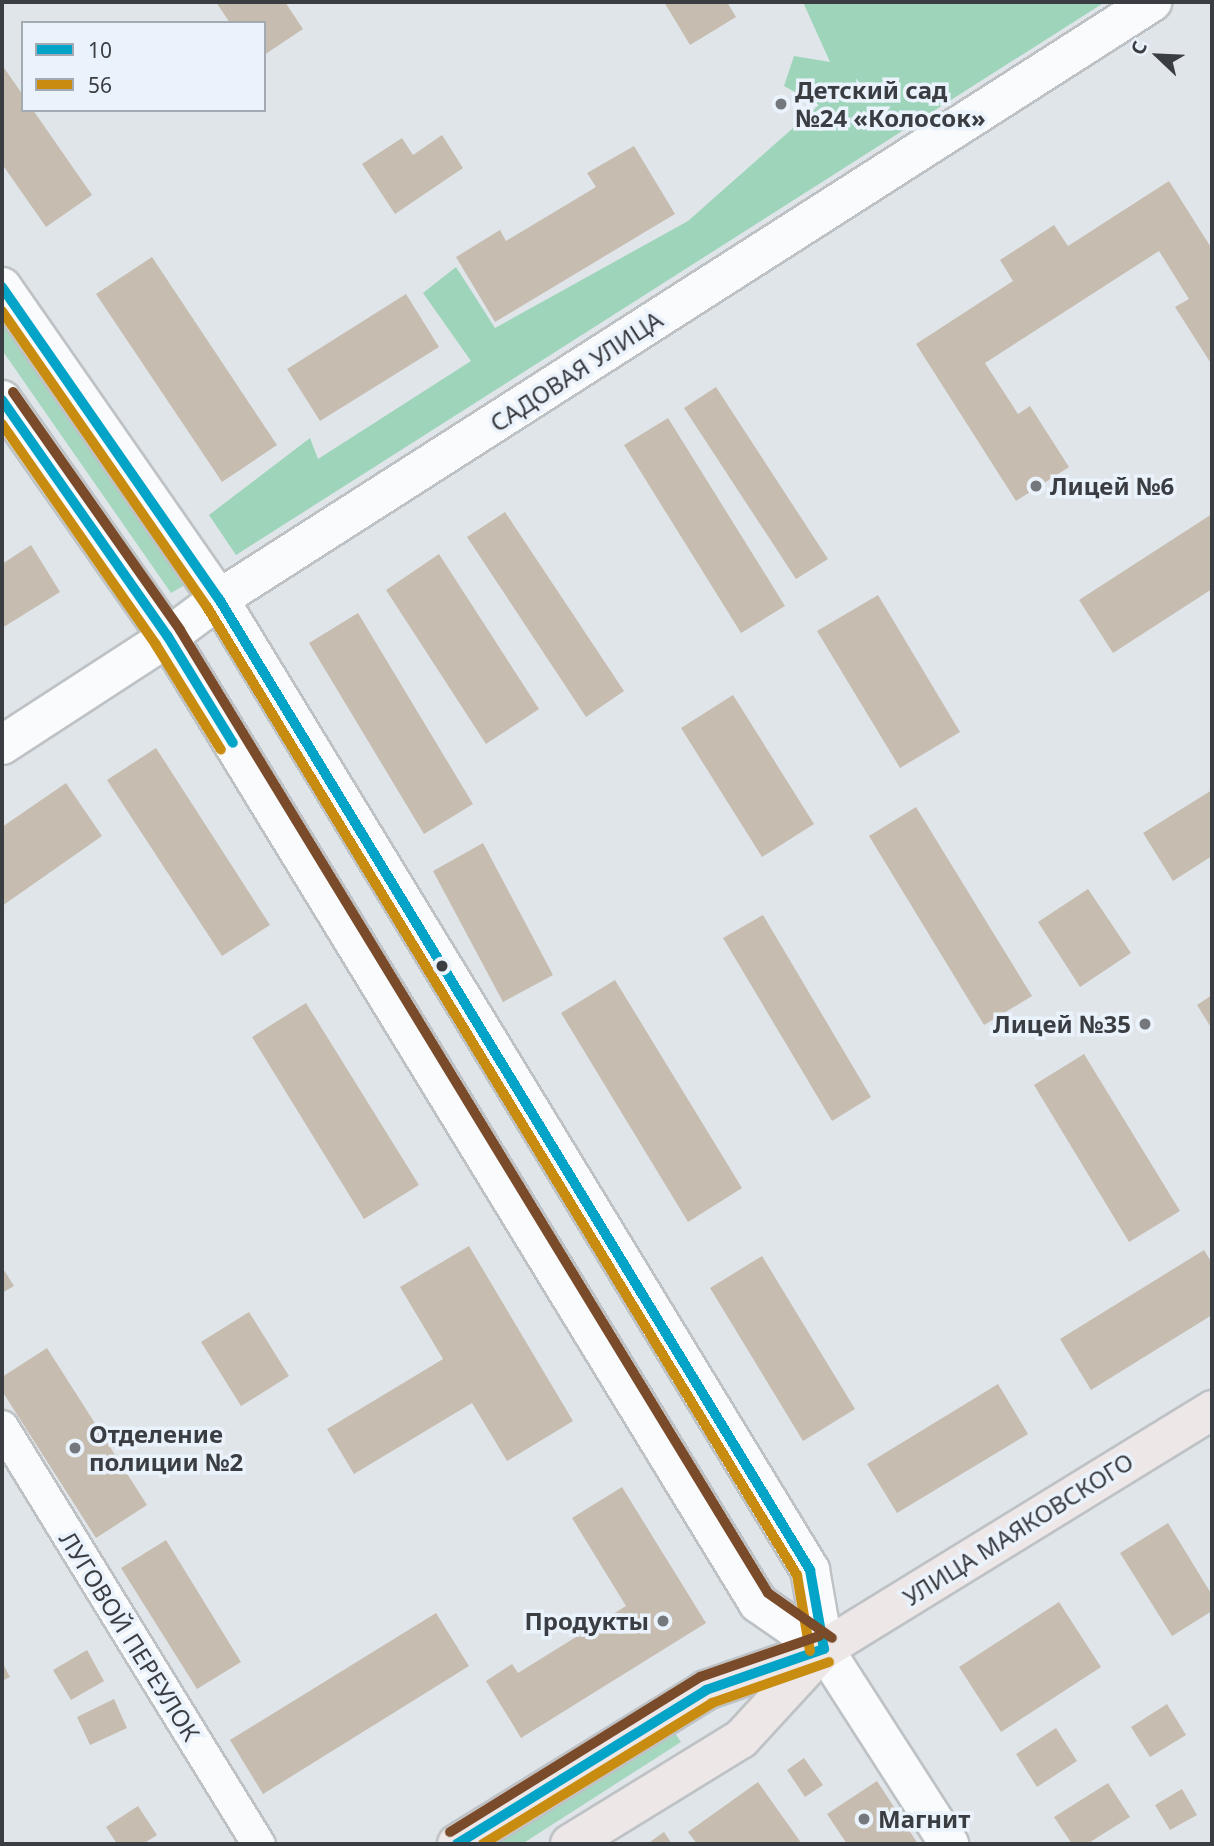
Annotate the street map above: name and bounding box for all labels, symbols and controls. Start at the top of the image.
legend [21,21,266,112]
north arrow [1123,21,1193,91]
text: 10 [88,36,112,64]
text: С [1124,37,1153,59]
text: 56 [88,71,112,99]
place label: Детский сад №24 «Колосок» [795,76,986,132]
marker: Детский сад №24 «Колосок» [773,96,789,112]
street label: САДОВАЯ УЛИЦА [485,305,667,437]
place label: Лицей №6 [1050,472,1174,500]
marker: Лицей №6 [1028,478,1044,494]
unlabelled marker [435,959,449,973]
place label: Лицей №35 [993,1010,1131,1038]
marker: Лицей №35 [1137,1016,1153,1032]
place label: Отделение полиции №2 [89,1420,243,1476]
marker: Отделение полиции №2 [67,1440,83,1456]
street label: УЛИЦА МАЯКОВСКОГО [898,1446,1138,1612]
street label: ЛУГОВОЙ ПЕРЕУЛОК [54,1526,206,1746]
place label: Продукты [524,1607,649,1635]
marker: Продукты [655,1613,671,1629]
place label: Магнит [878,1805,970,1833]
marker: Магнит [856,1811,872,1827]

